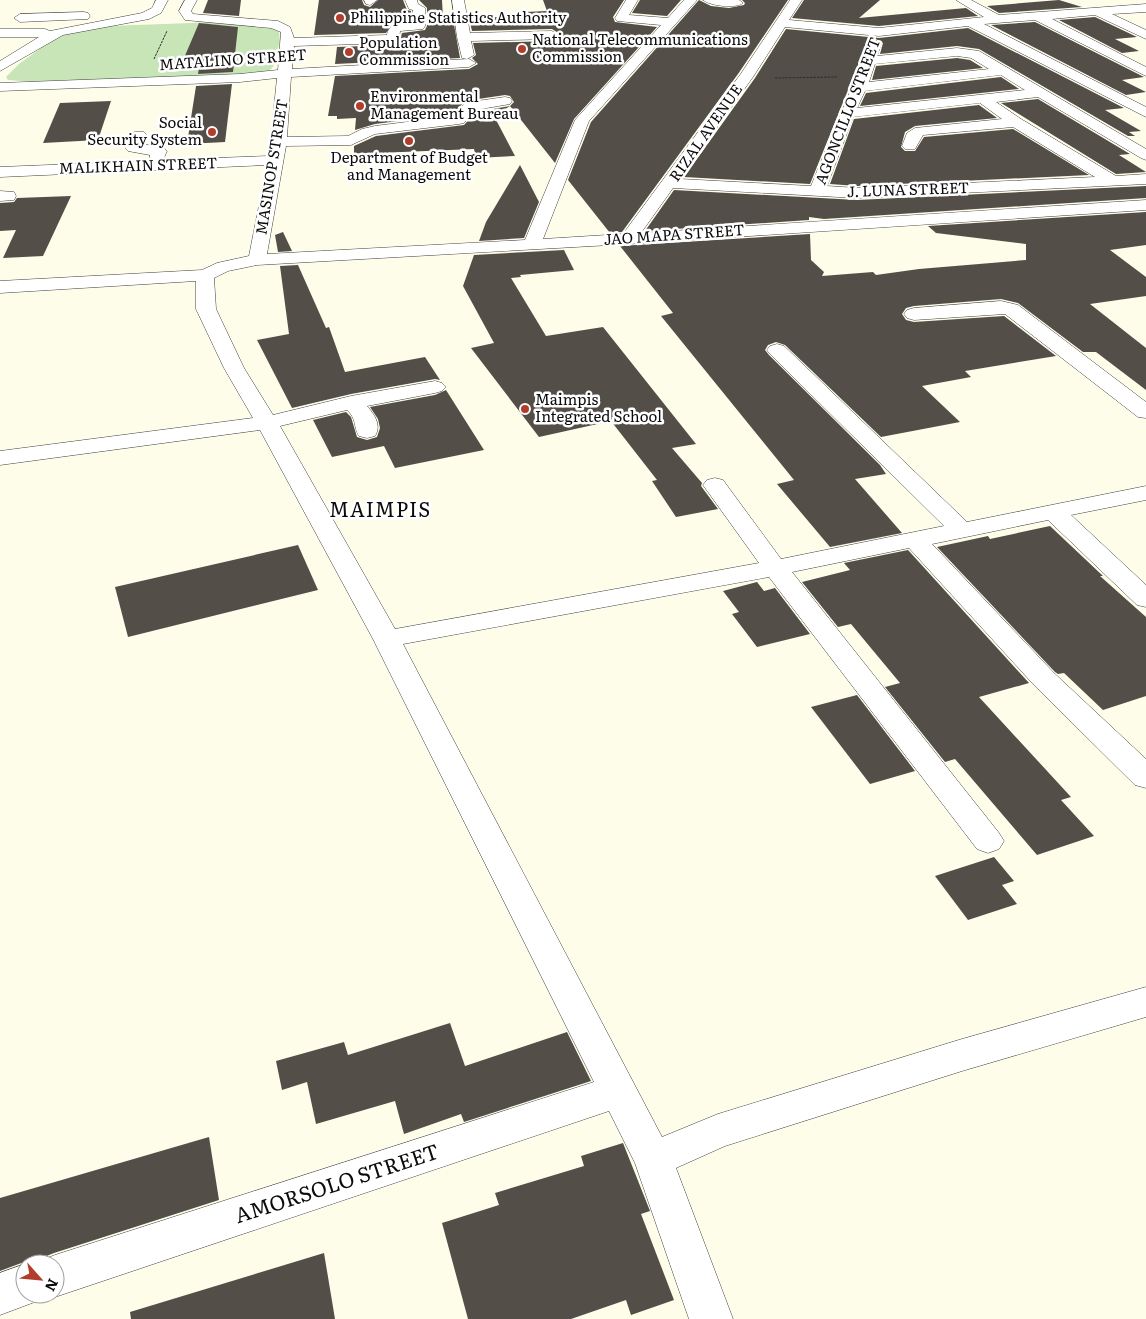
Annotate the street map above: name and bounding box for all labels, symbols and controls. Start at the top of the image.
place label: Philippine Statistics Authority [350,5,567,28]
marker: Philippine Statistics Authority [334,12,346,24]
place label: National Telecommunications Commission [532,27,748,67]
place label: Population Commission [359,30,449,70]
street label: AGONCILLO STREET [808,34,885,187]
street label: MATALINO STREET [158,42,308,75]
marker: National Telecommunications Commission [516,43,528,55]
marker: Population Commission [343,46,355,58]
street label: RIZAL AVENUE [662,79,747,186]
place label: Environmental Management Bureau [370,84,519,124]
street label: MASINOP STREET [248,97,293,236]
marker: Environmental Management Bureau [354,100,366,112]
place label: Social Security System [87,110,202,150]
marker: Social Security System [206,126,218,138]
marker: Department of Budget and Management [403,135,415,147]
place label: Department of Budget and Management [330,145,488,185]
street label: MALIKHAIN STREET [58,150,218,179]
street label: J. LUNA STREET [846,175,970,202]
street label: JAO MAPA STREET [603,217,745,250]
place label: Maimpis Integrated School [535,387,662,427]
marker: Maimpis Integrated School [519,403,531,415]
district label: MAIMPIS [329,493,431,523]
street label: AMORSOLO STREET [230,1134,442,1229]
north arrow [15,1254,65,1304]
text: N [41,1276,64,1295]

